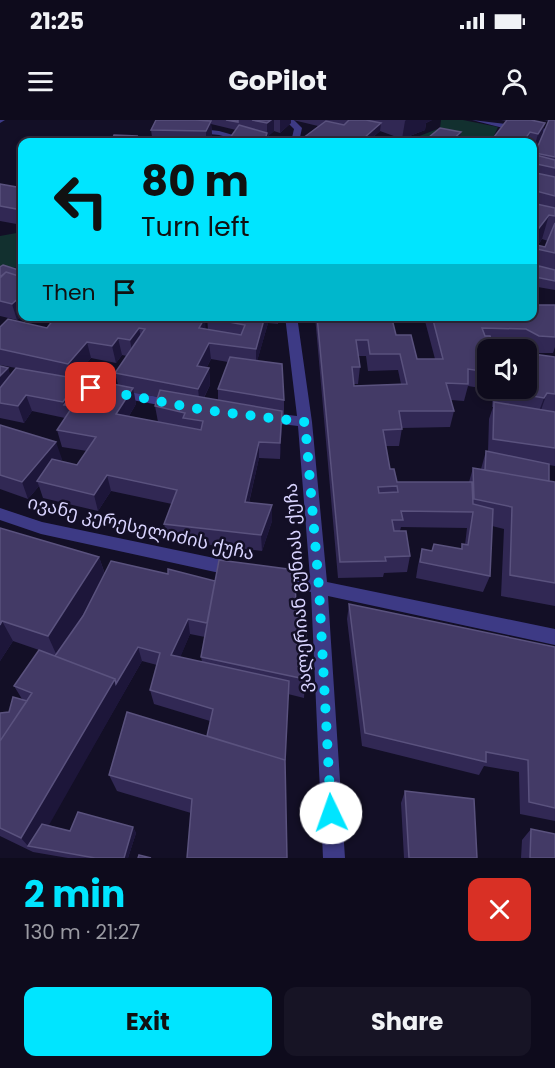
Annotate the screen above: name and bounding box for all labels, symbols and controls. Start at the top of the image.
text: 21:25 [30,6,84,37]
text: GoPilot [228,62,327,99]
icon: menu [24,65,57,98]
icon: person [498,65,531,98]
text: 80 m [141,152,249,211]
icon: left [42,162,120,240]
text: Turn left [141,208,250,245]
icon: arrive [108,276,141,309]
text: Then [42,277,96,308]
map controls [477,339,537,399]
button: sound [477,339,537,399]
pin [65,362,116,413]
icon: arrive [74,371,107,404]
street label: ვალერიან გუნიას ქუჩა [278,482,317,694]
street label: ივანე კერესელიძის ქუჩა [25,489,257,566]
position arrow [299,781,363,845]
text: 2 min [24,869,125,920]
button: close [468,878,531,941]
text: 130 m · 21:27 [24,918,140,946]
button: Exit [24,987,272,1056]
button: Share [284,987,531,1056]

